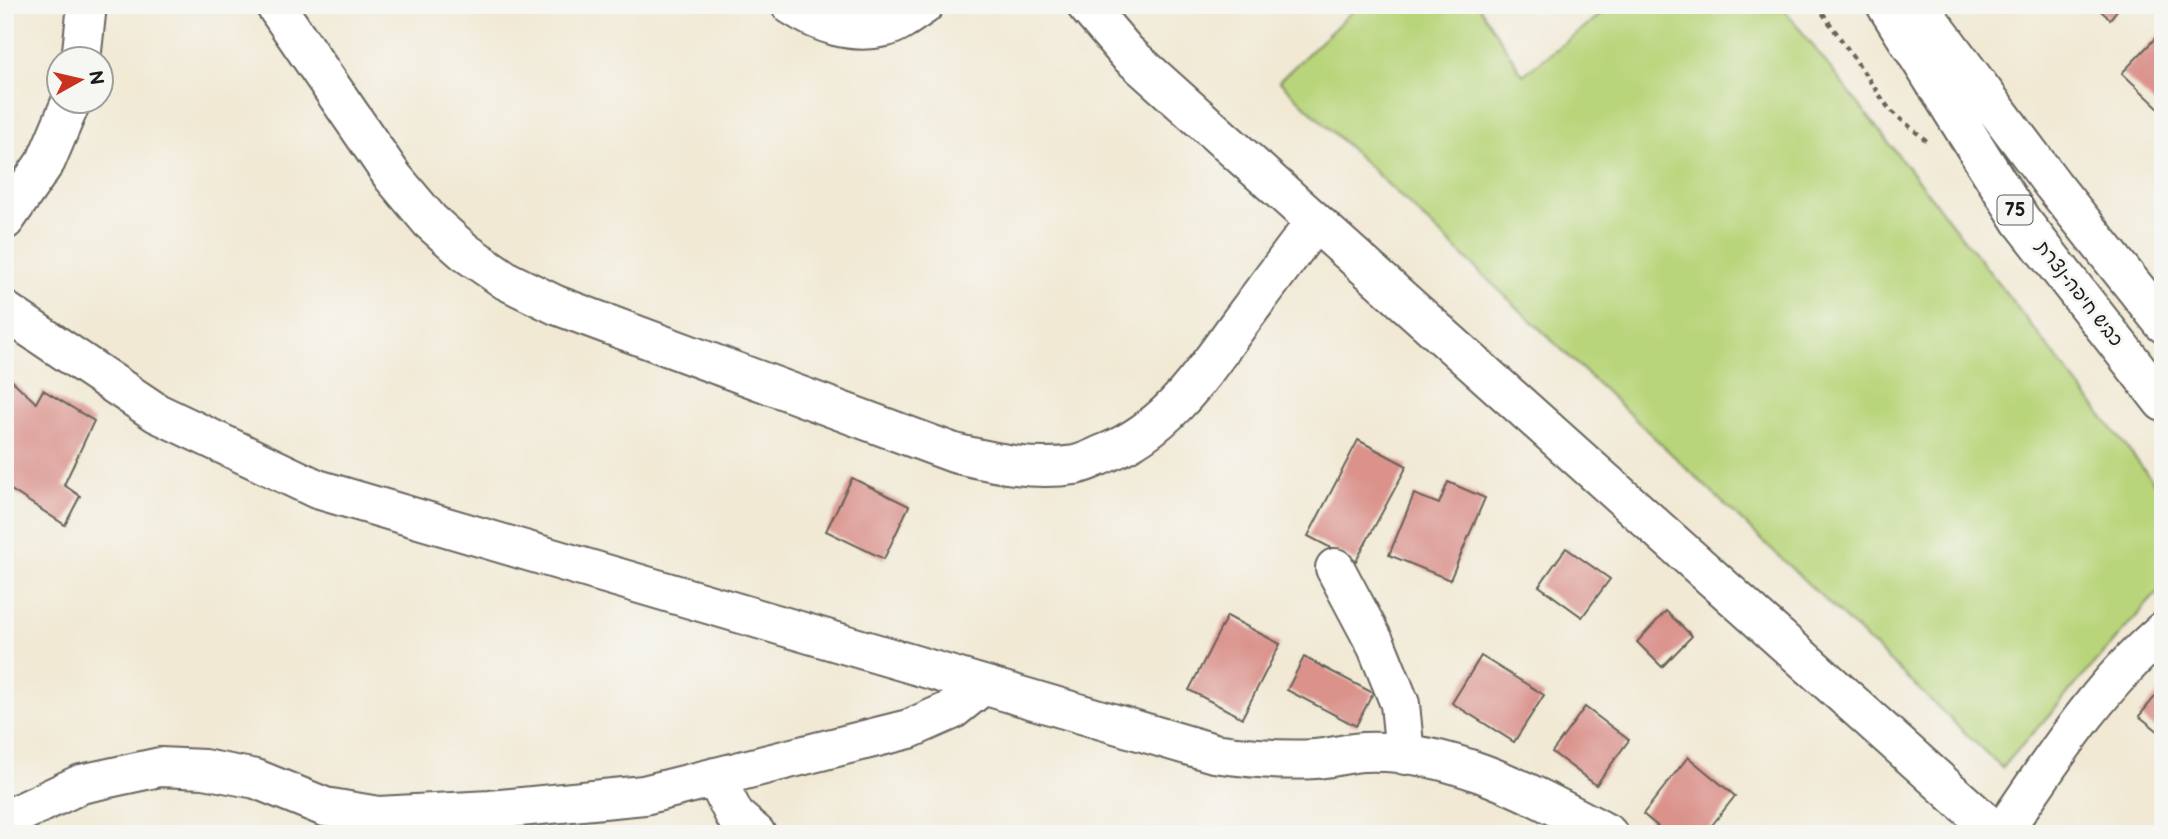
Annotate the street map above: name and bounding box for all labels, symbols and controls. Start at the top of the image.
north arrow [46,46,116,116]
text: N [83,69,108,87]
road number: 75 [1997,196,2032,224]
street label: כביש חיפה-נצרת [2030,236,2127,351]

